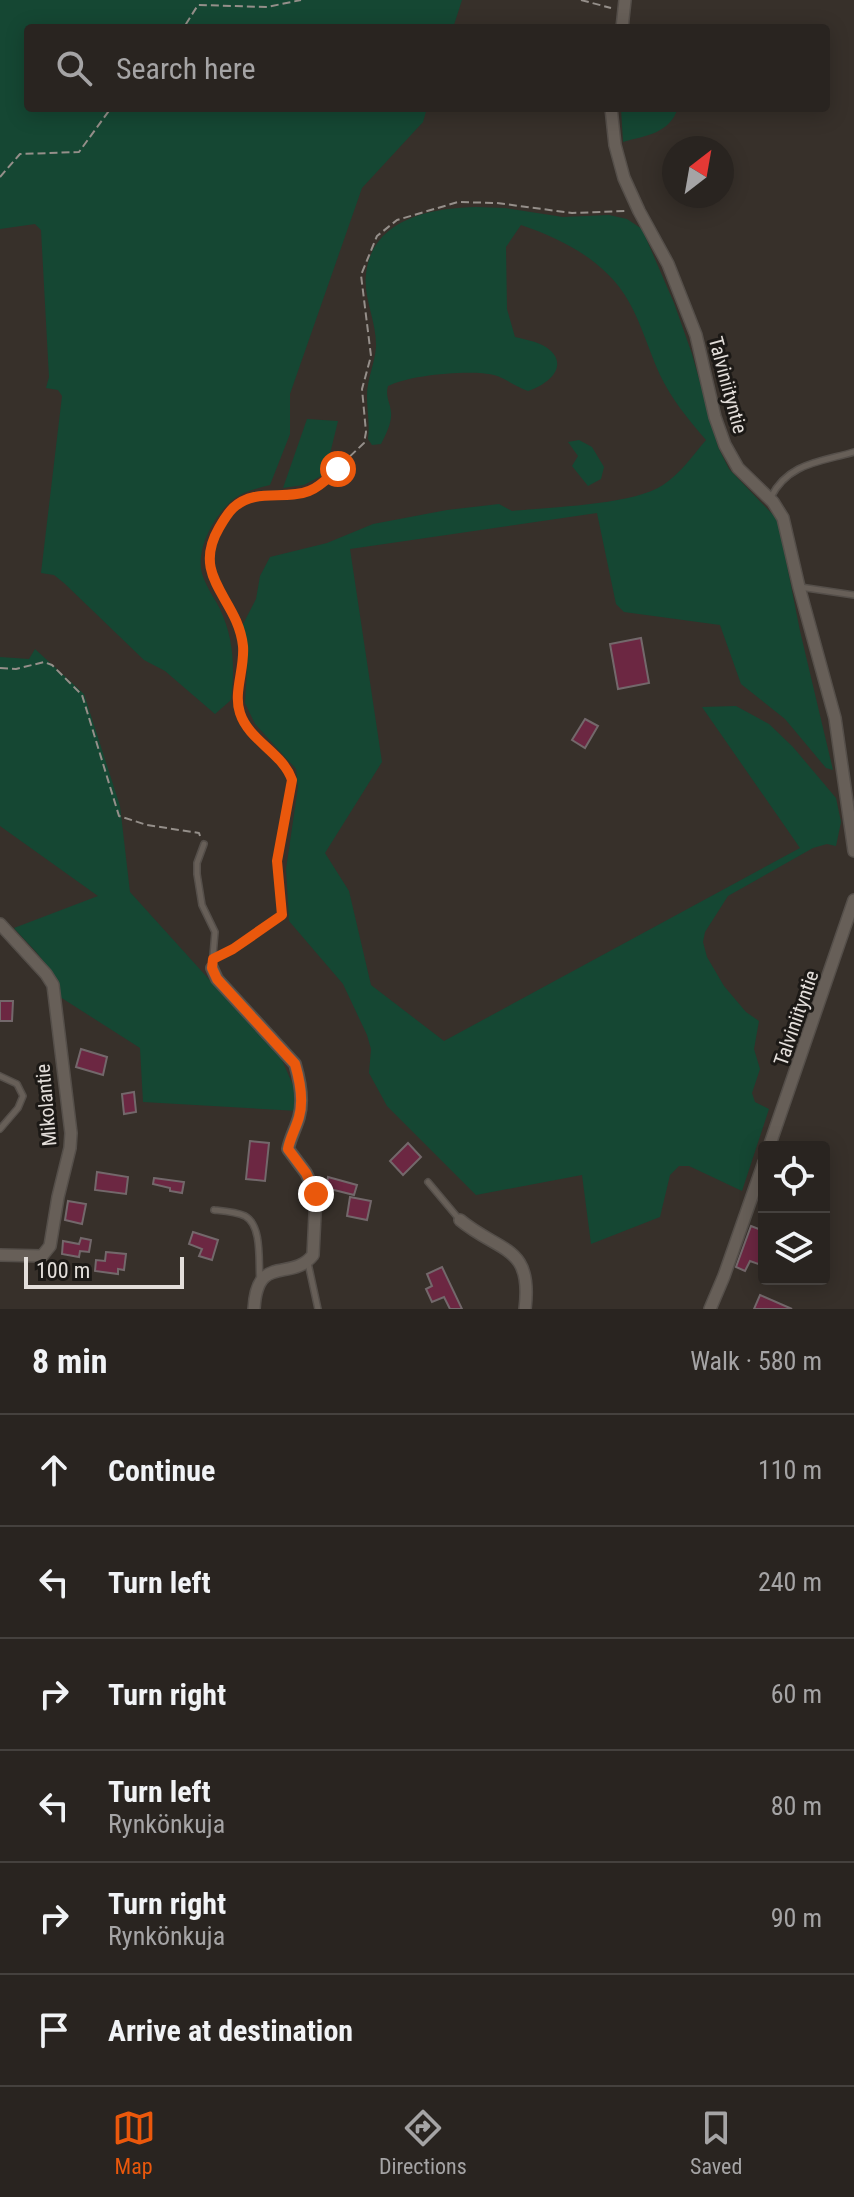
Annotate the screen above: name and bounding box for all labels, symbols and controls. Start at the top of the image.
search box [24,24,830,112]
icon: search [52,46,96,90]
text: Search here [116,51,256,86]
north arrow [662,136,734,208]
street label: Talviniityntie [704,334,752,436]
route start [320,451,356,487]
street label: Talviniityntie [768,967,824,1069]
street label: Mikolantie [30,1063,62,1147]
map controls [758,1141,830,1285]
button: locate [758,1141,830,1213]
route end [298,1176,334,1212]
button: layers [758,1213,830,1285]
scale bar [24,1253,184,1289]
text: 100 m [36,1258,90,1283]
text: 8 min [32,1341,108,1381]
text: Walk · 580 m [690,1346,822,1376]
icon: ahead [32,1448,76,1492]
text: Continue [108,1453,215,1488]
text: 110 m [758,1455,822,1485]
icon: left [32,1560,76,1604]
text: Turn left [108,1565,211,1600]
text: 240 m [758,1567,822,1597]
icon: right [32,1672,76,1716]
text: Turn right [108,1677,226,1712]
text: 60 m [771,1679,822,1709]
text: Turn left [108,1774,211,1809]
icon: left [32,1784,76,1828]
text: 80 m [771,1791,822,1821]
text: Rynkönkuja [108,1809,225,1839]
text: Turn right [108,1886,226,1921]
icon: right [32,1896,76,1940]
text: 90 m [771,1903,822,1933]
text: Rynkönkuja [108,1921,225,1951]
icon: arrive [32,2008,76,2052]
text: Arrive at destination [108,2013,353,2048]
tab: Map [112,2106,156,2179]
tab: Directions [379,2106,467,2179]
tab: Saved [690,2106,742,2179]

